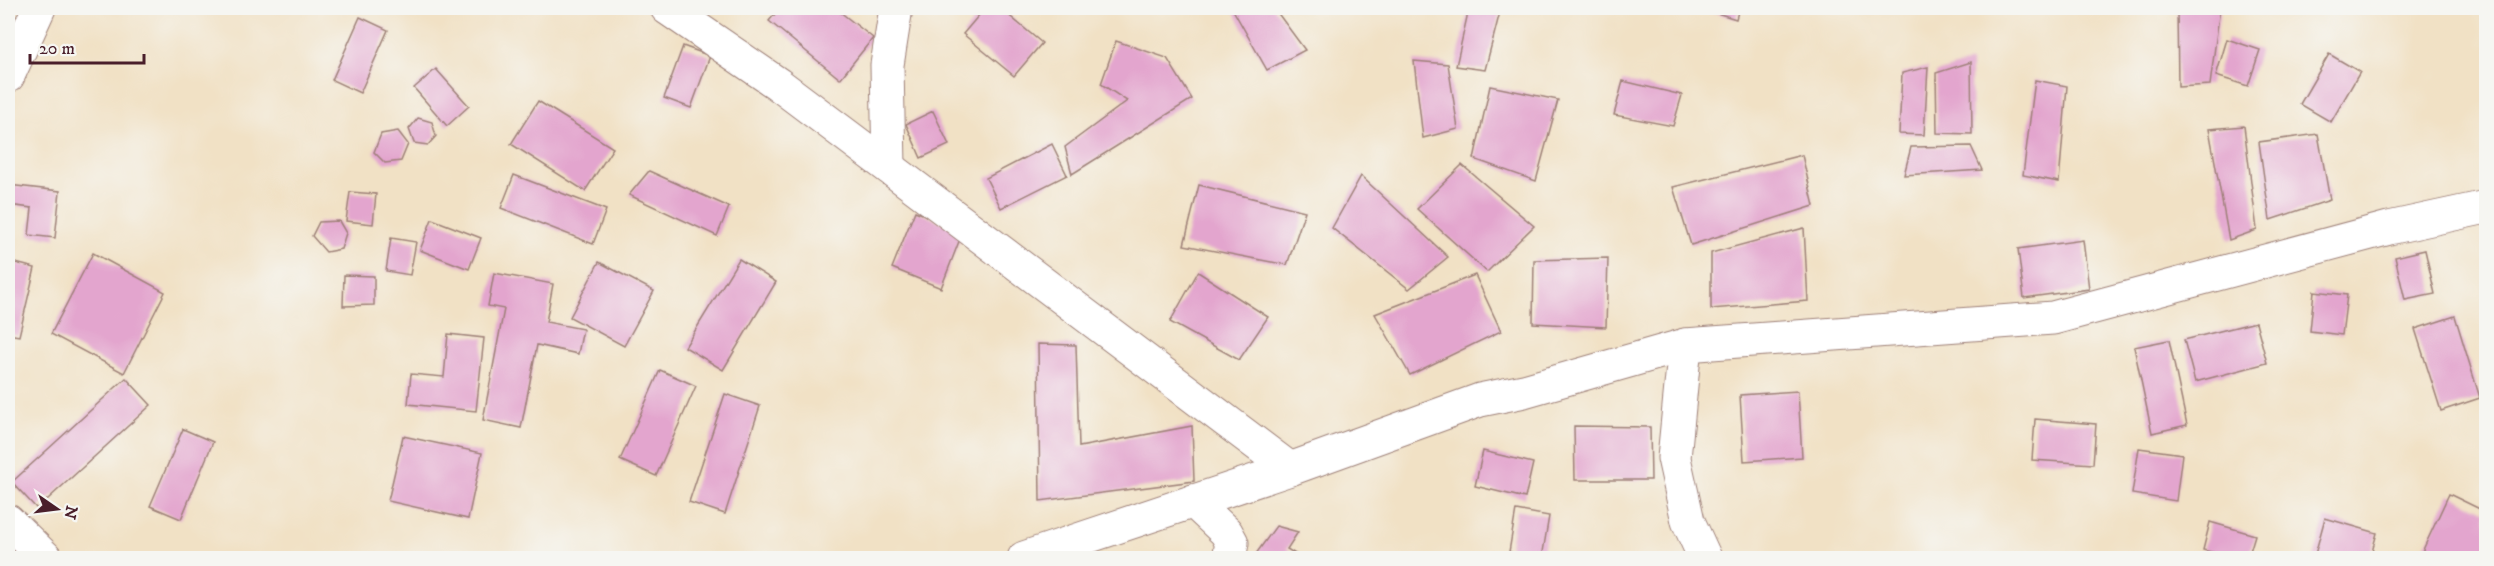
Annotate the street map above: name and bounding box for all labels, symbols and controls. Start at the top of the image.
scale bar [30,27,144,65]
text: 20 m [39,38,75,60]
north arrow [27,479,87,539]
text: N [59,504,82,521]

